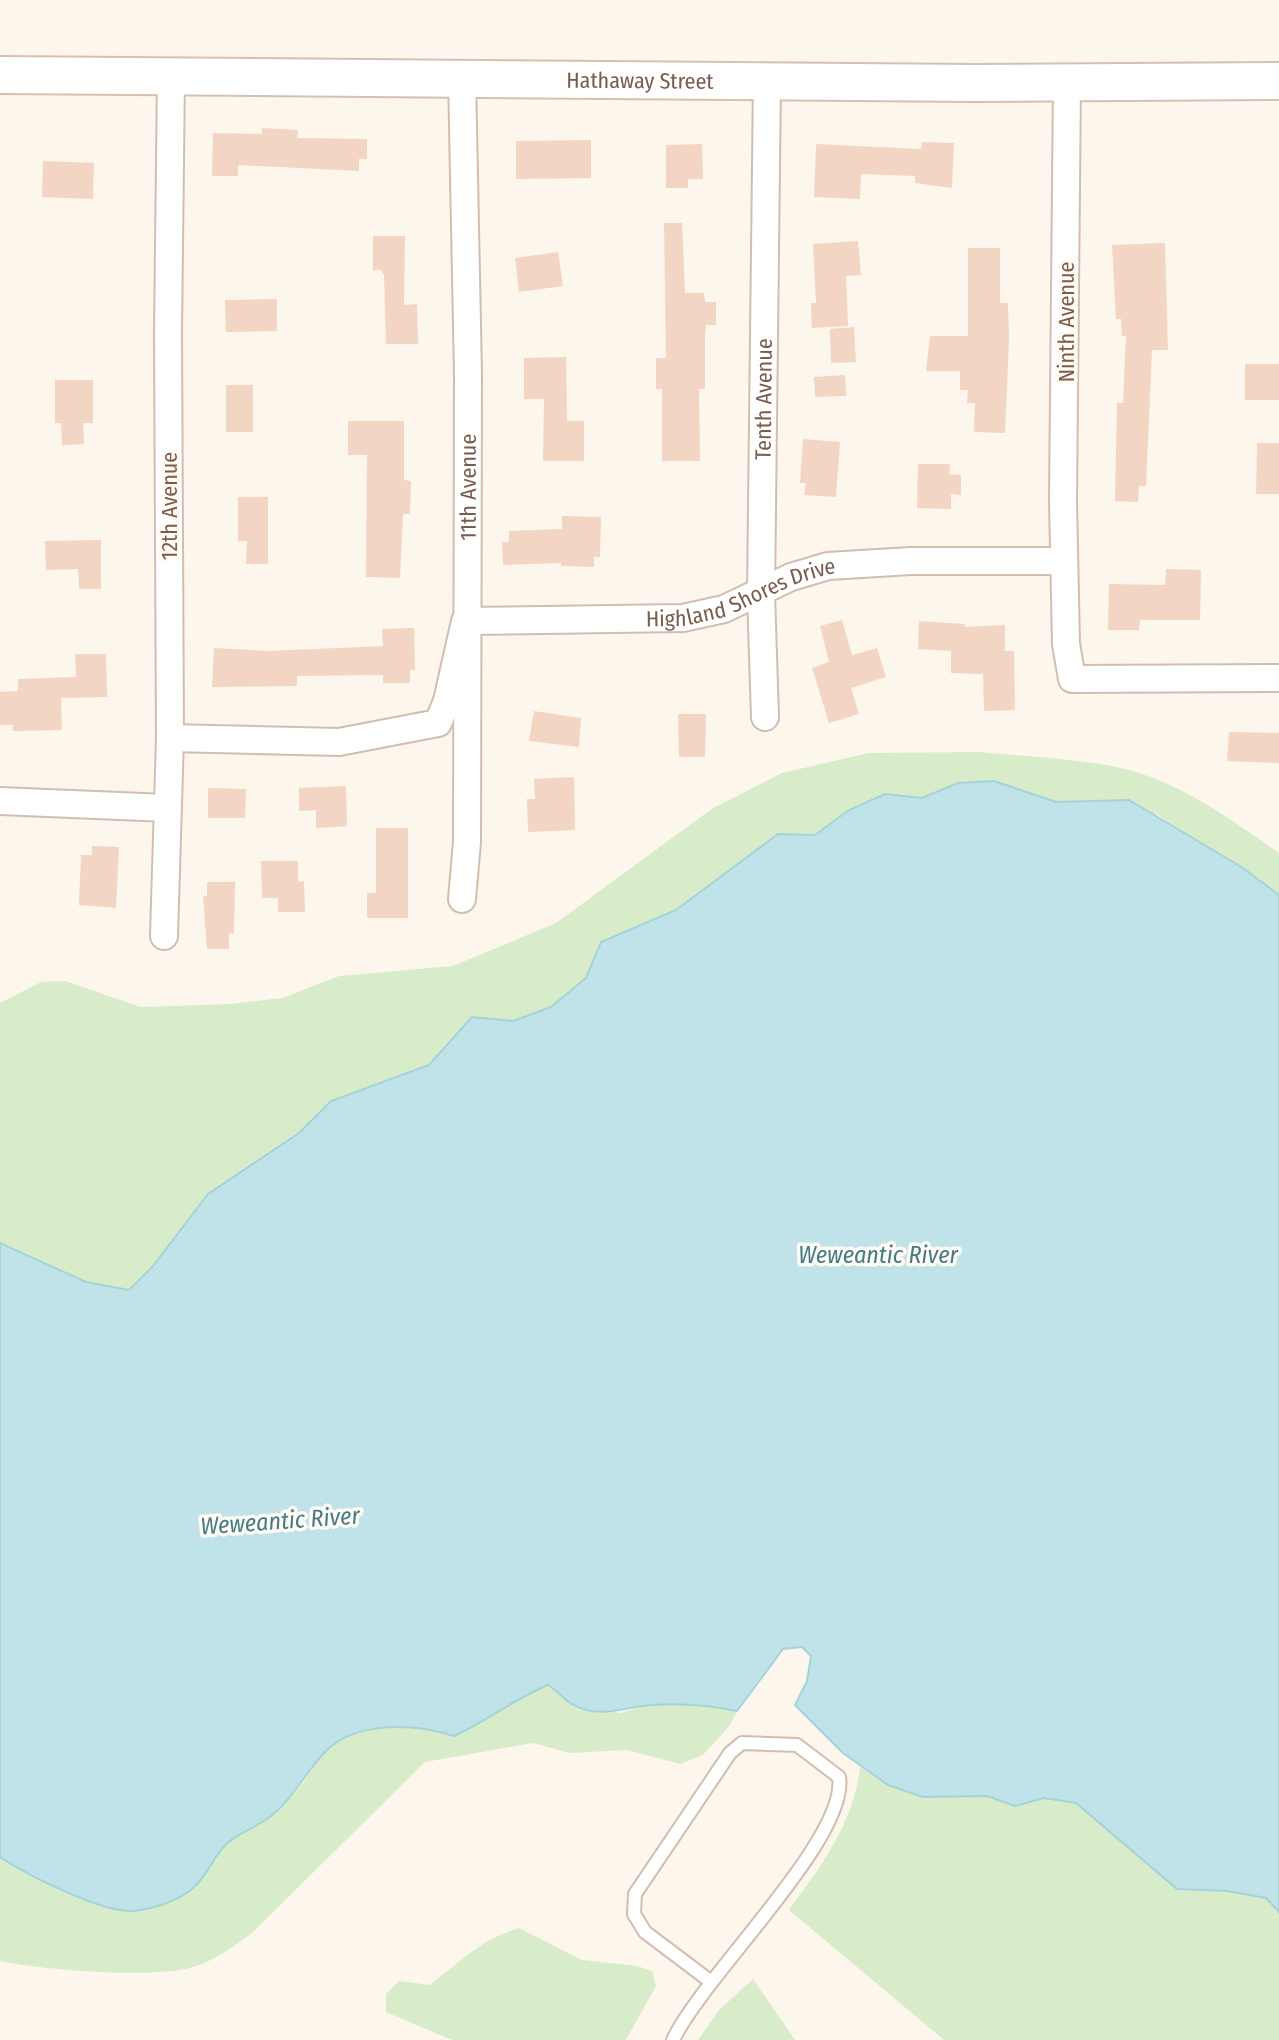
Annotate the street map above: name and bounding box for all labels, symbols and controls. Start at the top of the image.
street label: Hathaway Street [566,66,715,94]
street label: Ninth Avenue [1053,262,1080,382]
street label: Tenth Avenue [749,338,777,460]
street label: 11th Avenue [454,434,481,541]
street label: 12th Avenue [156,452,183,560]
street label: Highland Shores Drive [646,552,836,632]
water label: Weweantic River [798,1241,959,1269]
water label: Weweantic River [199,1501,361,1541]

